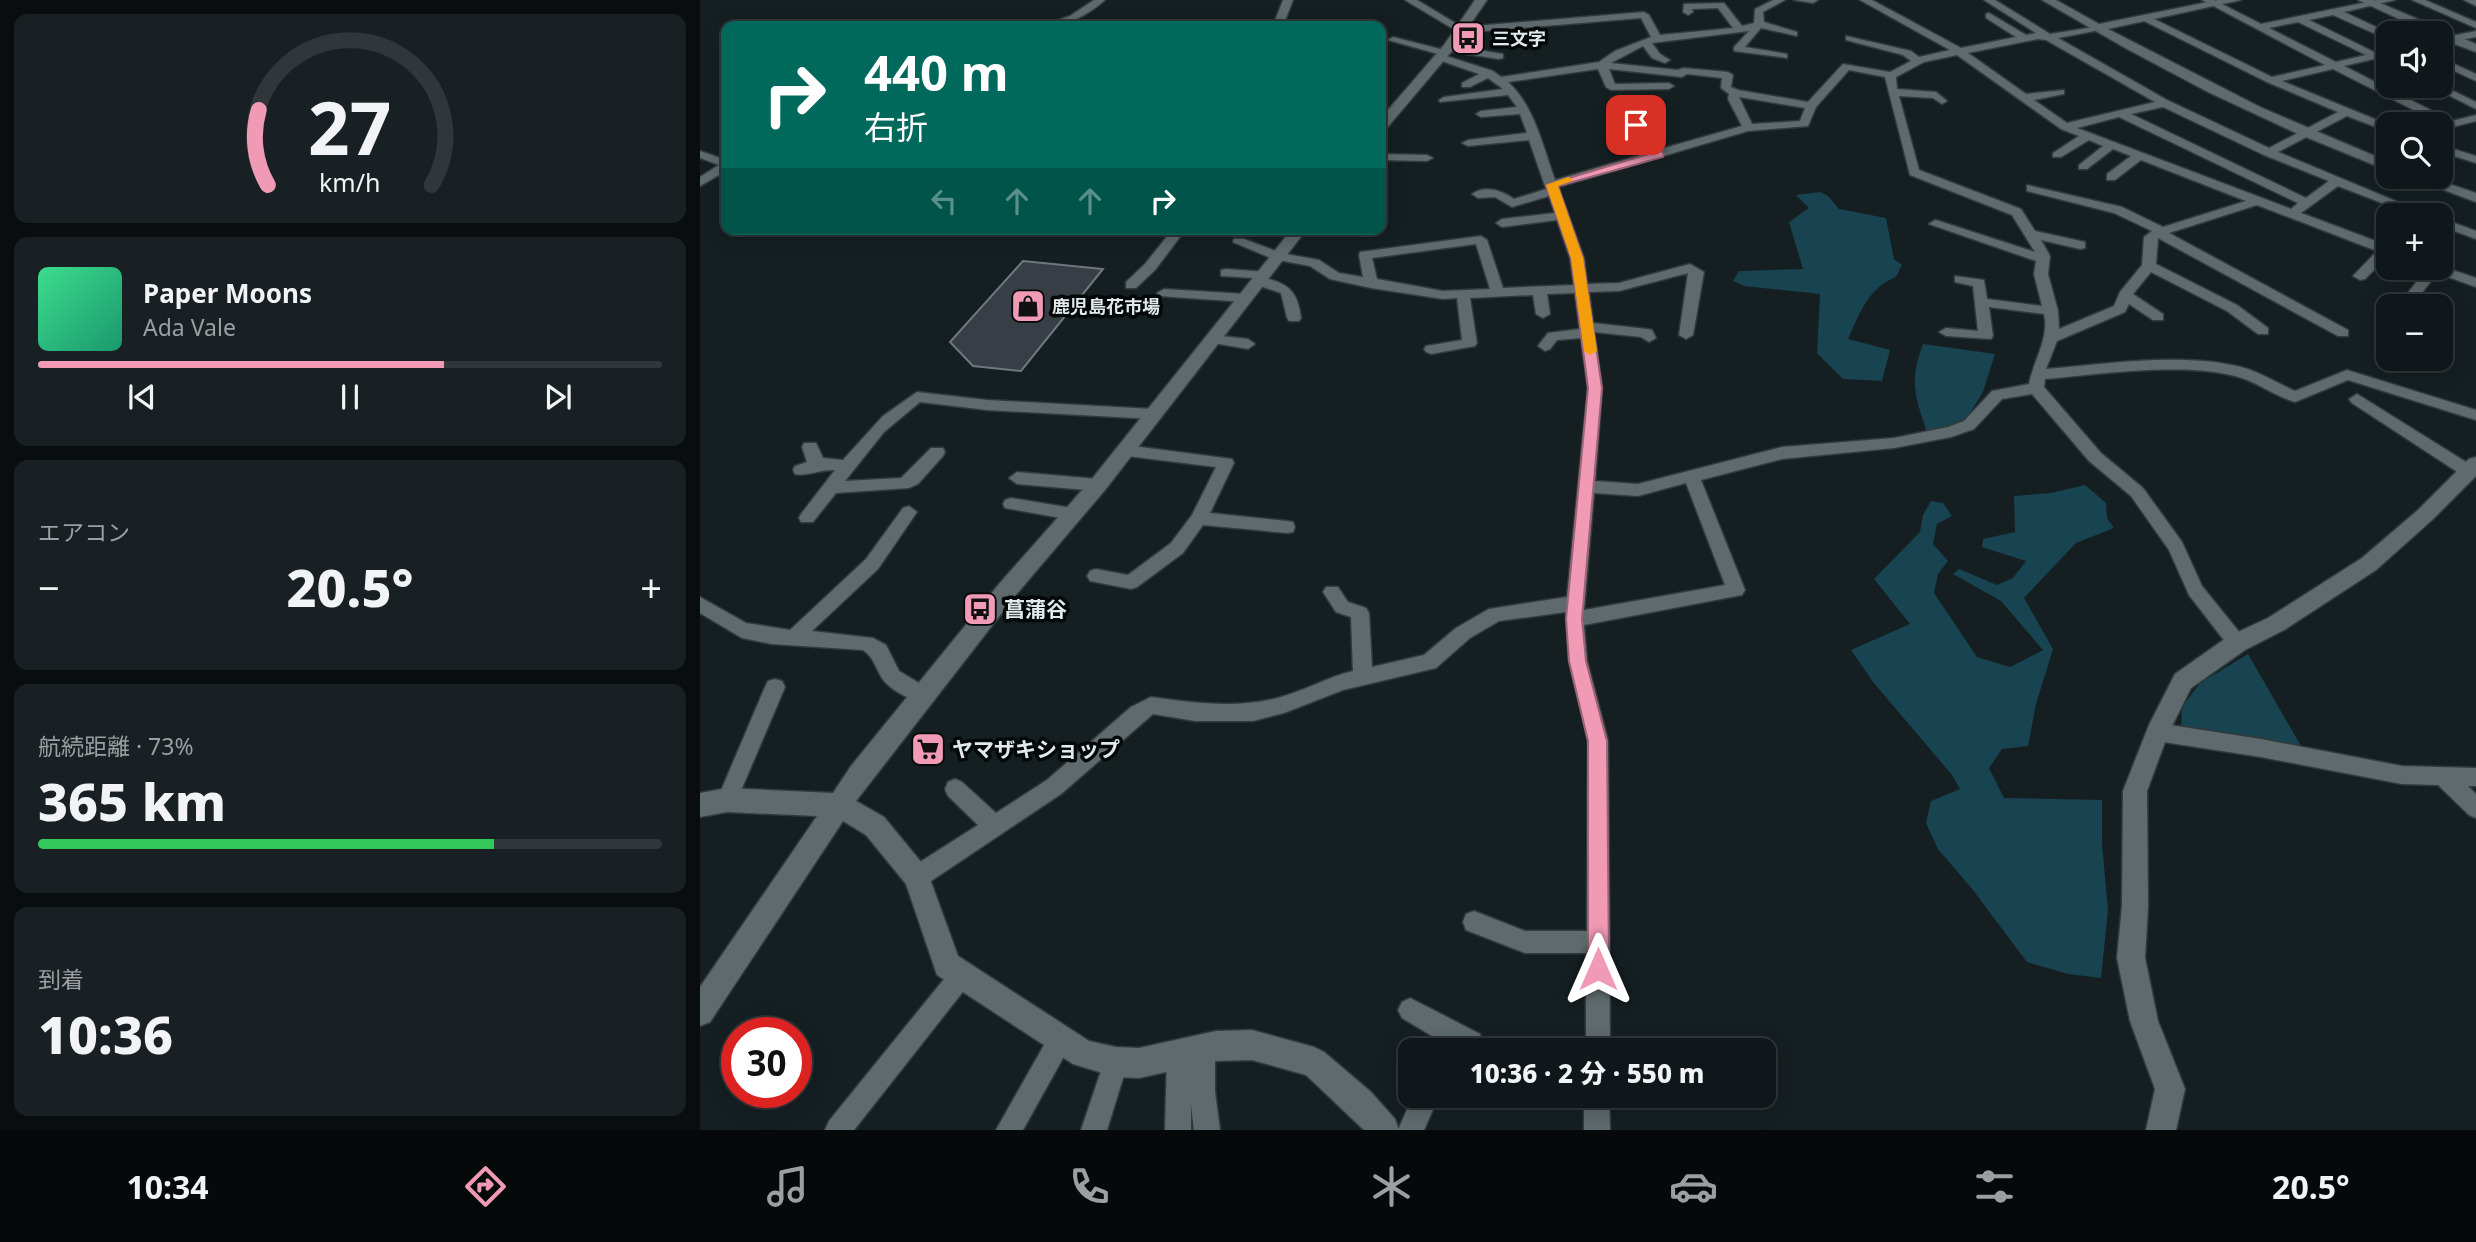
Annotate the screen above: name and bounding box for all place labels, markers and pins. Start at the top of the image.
bus stop icon: 三文字 [1449,19,1487,57]
place label: 三文字 [1492,26,1546,50]
pin [1606,95,1666,155]
shop icon: 鹿児島花市場 [1009,287,1047,325]
place label: 鹿児島花市場 [1052,294,1160,318]
bus stop icon: 菖蒲谷 [961,590,999,628]
place label: 菖蒲谷 [1004,595,1067,623]
supermarket icon: ヤマザキショップ [909,730,947,768]
place label: ヤマザキショップ [952,735,1120,763]

